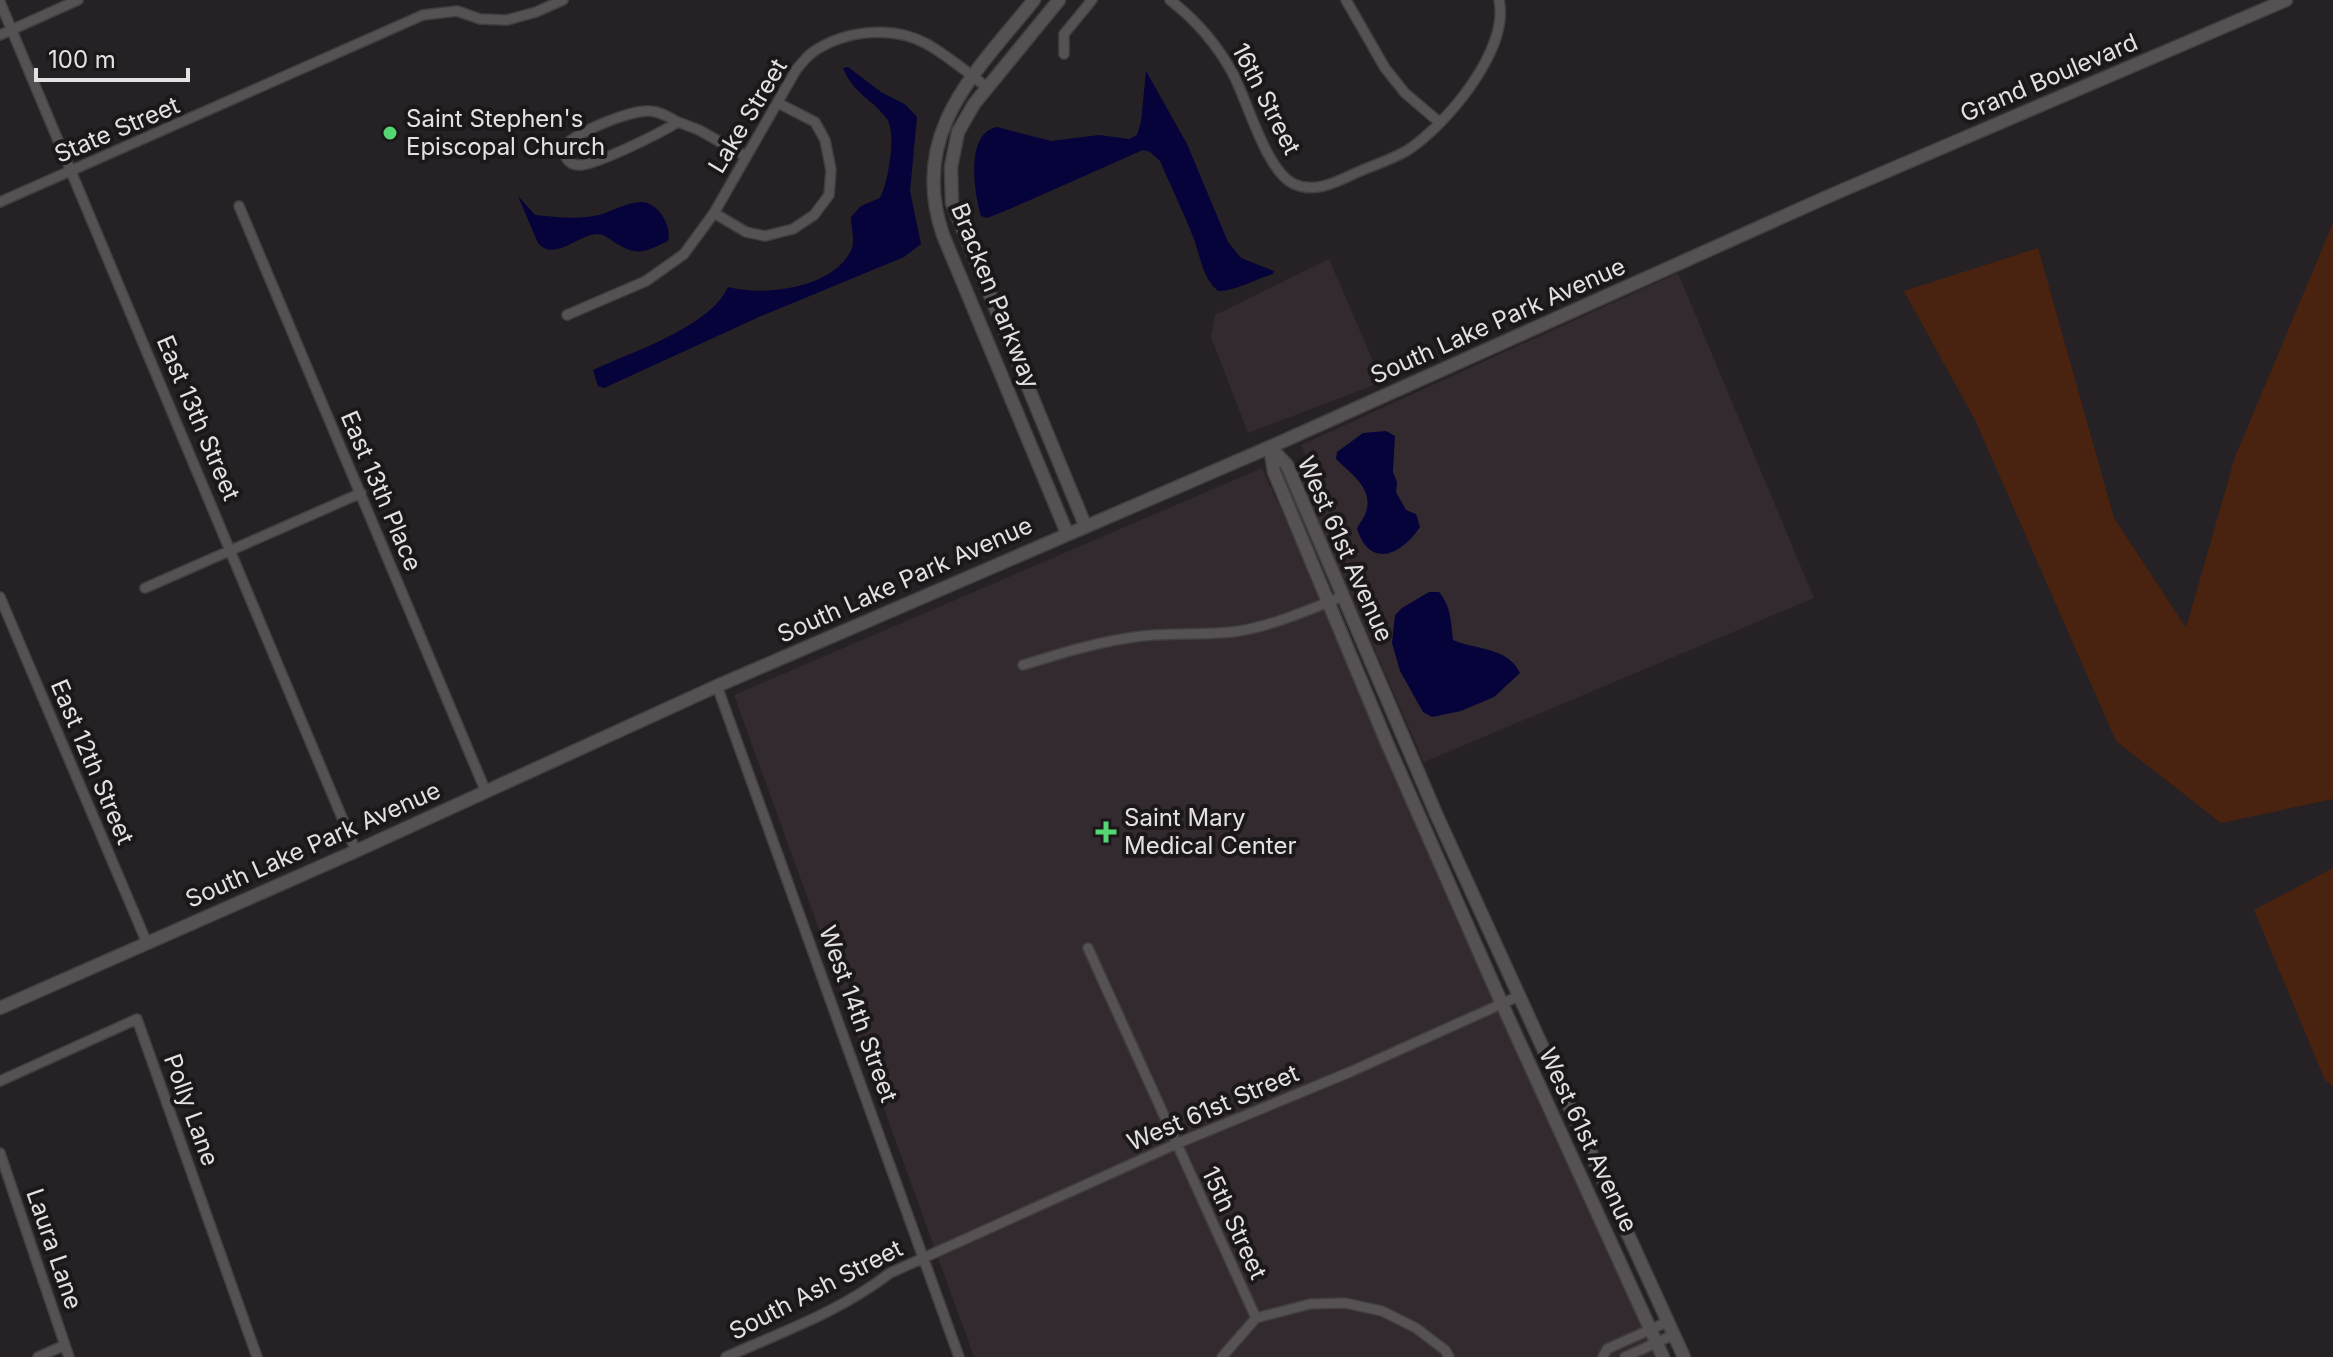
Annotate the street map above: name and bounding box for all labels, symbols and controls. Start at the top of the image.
street label: Grand Boulevard [1956,27,2142,128]
scale bar [36,32,188,82]
street label: 16th Street [1226,38,1307,159]
text: 100 m [48,45,116,74]
street label: Lake Street [702,53,793,178]
street label: State Street [50,90,184,169]
place label: Saint Stephen's Episcopal Church [406,104,605,161]
marker: Saint Stephen's Episcopal Church [381,124,399,142]
street label: Bracken Parkway [945,199,1046,393]
street label: South Lake Park Avenue [1366,251,1630,390]
street label: East 13th Street [151,331,246,505]
street label: East 13th Place [335,406,428,575]
street label: West 61st Avenue [1292,452,1399,646]
street label: South Lake Park Avenue [773,510,1037,649]
street label: East 12th Street [45,675,140,849]
street label: South Lake Park Avenue [181,775,445,914]
place label: Saint Mary Medical Center [1124,803,1297,860]
marker: Saint Mary Medical Center [1095,821,1117,843]
street label: West 14th Street [813,922,904,1106]
street label: West 61st Avenue [1533,1043,1644,1237]
street label: Polly Lane [158,1050,225,1170]
street label: West 61st Street [1123,1058,1303,1157]
street label: 15th Street [1196,1162,1273,1284]
street label: Laura Lane [20,1185,89,1313]
street label: South Ash Street [724,1233,907,1346]

